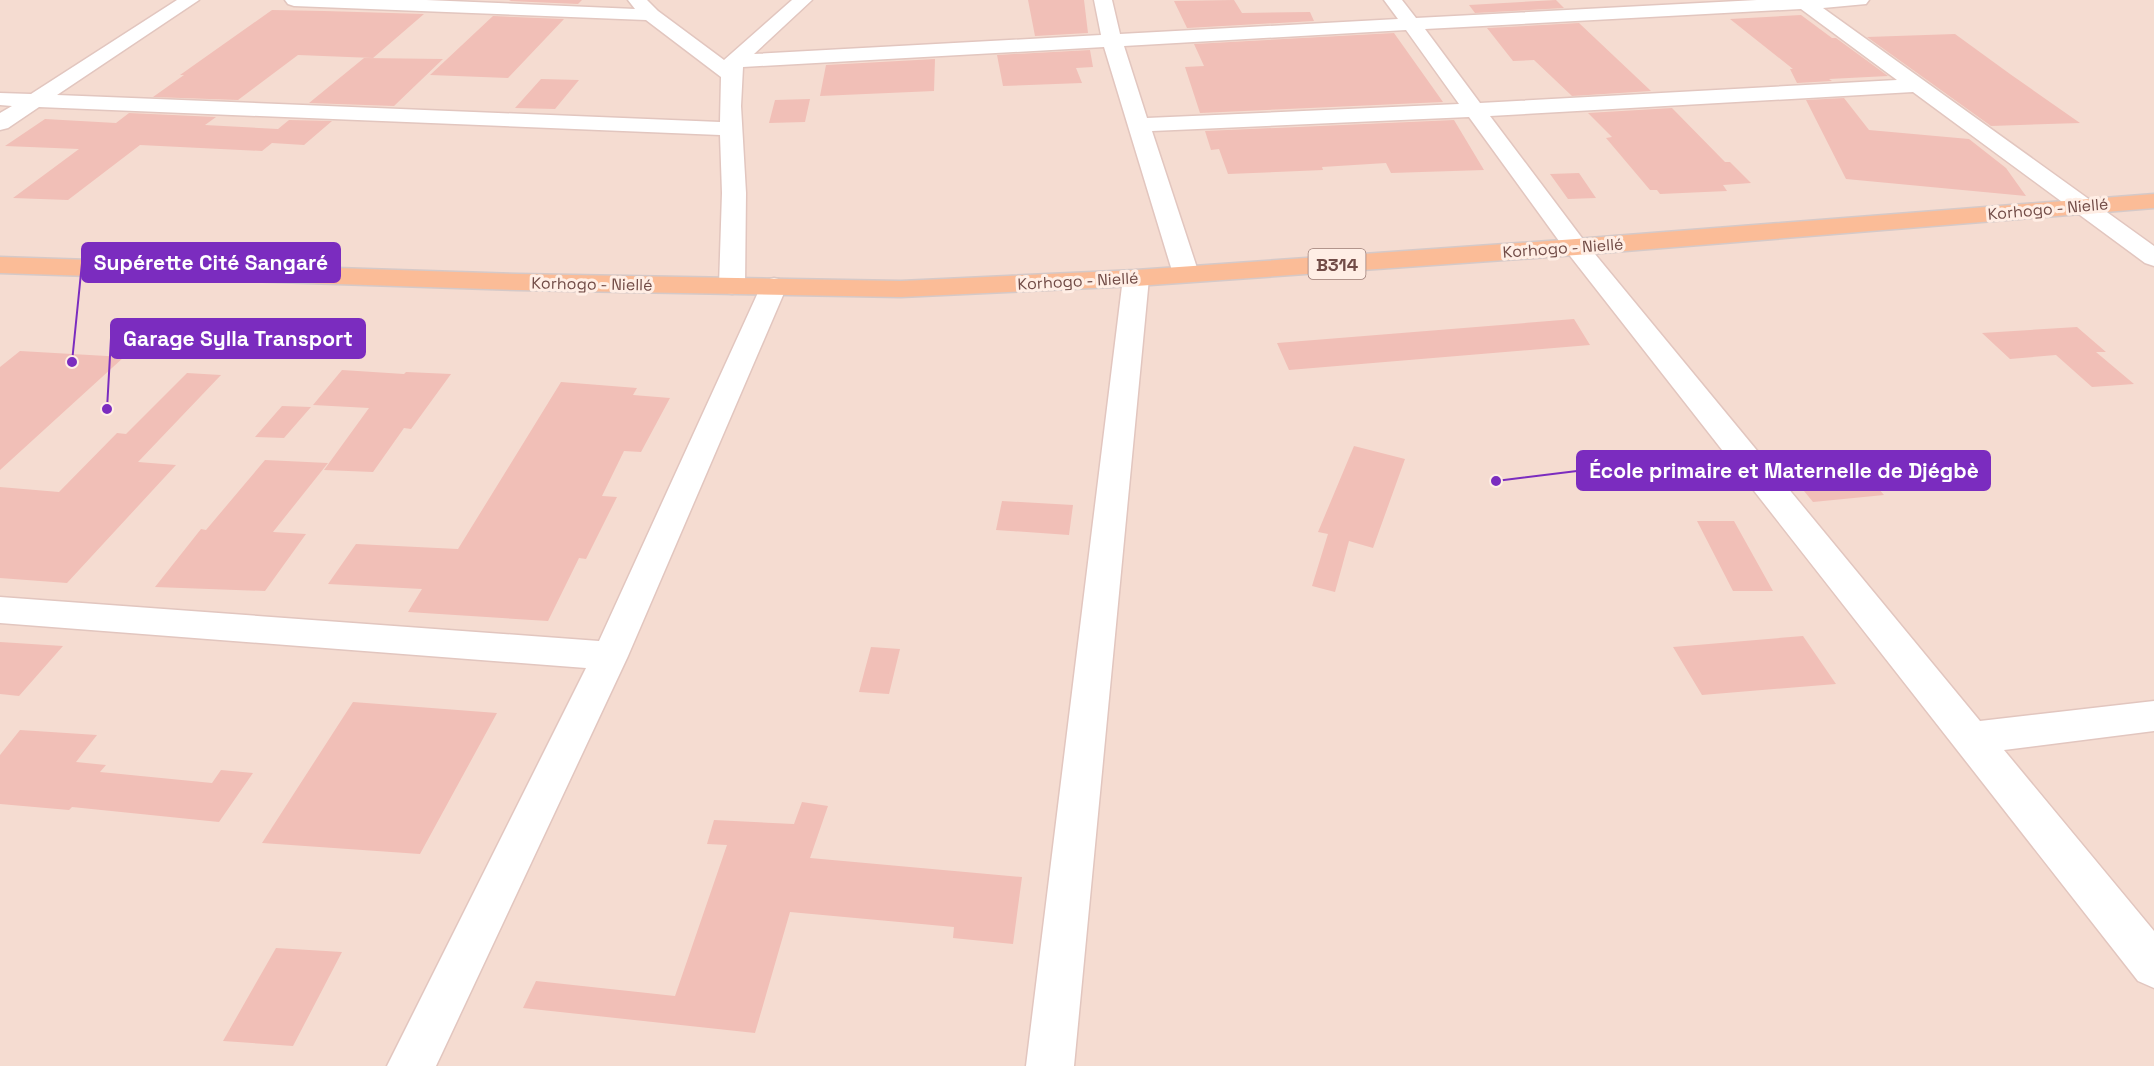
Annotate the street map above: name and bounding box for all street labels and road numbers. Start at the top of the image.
street label: Korhogo - Niellé [1987,193,2109,225]
street label: Korhogo - Niellé [1502,233,1624,263]
road number: B314 [1308,249,1366,279]
street label: Korhogo - Niellé [1017,267,1139,295]
street label: Korhogo - Niellé [531,272,653,296]

